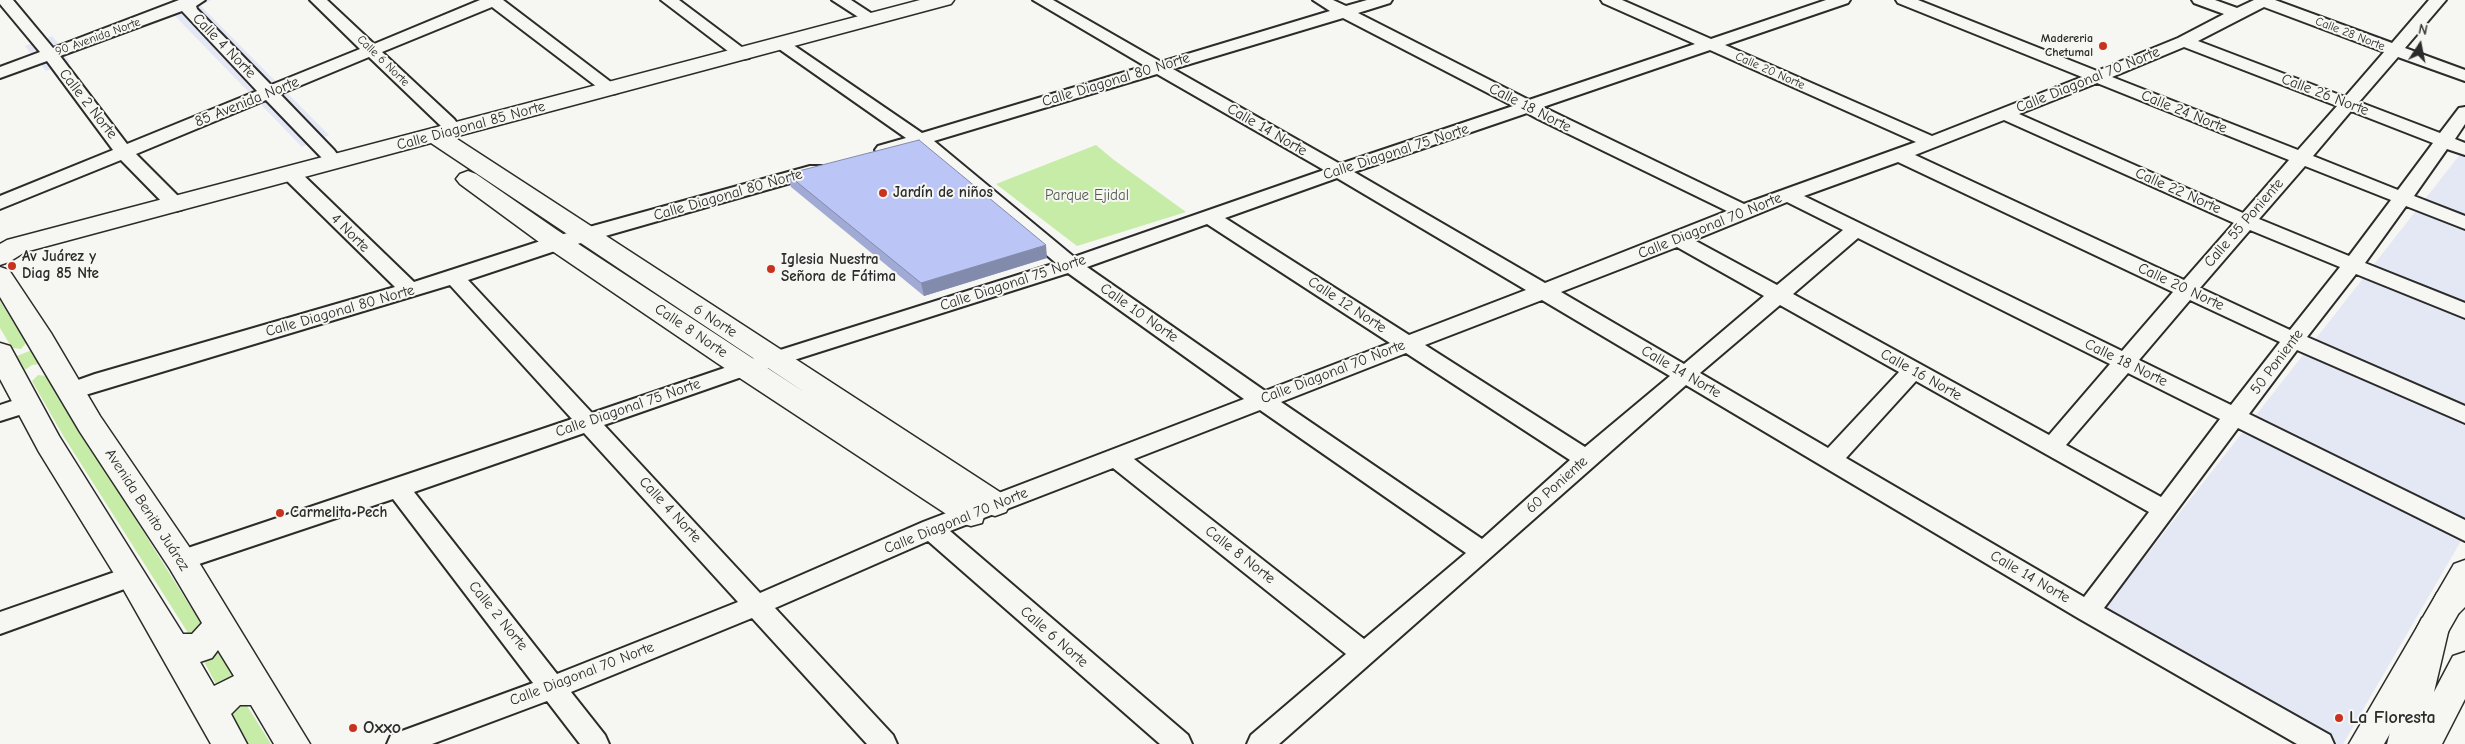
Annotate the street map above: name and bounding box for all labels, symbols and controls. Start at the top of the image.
street label: Calle 4 Norte [189,10,259,82]
street label: Calle 28 Norte [2313,14,2387,54]
street label: 90 Avenida Norte [53,15,143,59]
north arrow [2395,20,2445,70]
text: N [2417,21,2429,39]
street label: Calle 6 Norte [354,32,412,90]
place label: Madereria Chetumal [2041,32,2093,60]
marker: Madereria Chetumal [2097,40,2109,52]
street label: Calle Diagonal 70 Norte [2014,43,2162,117]
street label: Calle Diagonal 80 Norte [1040,49,1192,111]
street label: Calle 20 Norte [1733,49,1807,93]
street label: Calle 2 Norte [55,65,121,143]
street label: Calle 26 Norte [2279,70,2371,120]
street label: 85 Avenida Norte [192,73,302,131]
street label: Calle 18 Norte [1486,80,1574,136]
street label: Calle 24 Norte [2138,87,2230,137]
street label: Calle Diagonal 85 Norte [395,98,547,154]
street label: Calle 14 Norte [1224,100,1310,160]
street label: Calle Diagonal 75 Norte [1321,120,1471,184]
street label: Calle 22 Norte [2132,164,2224,218]
street label: Calle Diagonal 80 Norte [652,165,804,225]
street label: Calle 55 Poniente [2201,175,2287,271]
place label: Jardín de niños [893,184,993,202]
marker: Jardín de niños [877,187,889,199]
park label: Parque Ejidal [1045,187,1129,205]
street label: Calle Diagonal 70 Norte [1636,189,1784,263]
street label: 4 Norte [327,210,373,256]
place label: Av Juárez y Diag 85 Nte [22,248,99,283]
place label: Iglesia Nuestra Señora de Fátima [781,251,896,286]
street label: Calle Diagonal 75 Norte [938,251,1088,315]
street label: Calle 20 Norte [2135,259,2227,315]
marker: Av Juárez y Diag 85 Nte [6,260,18,272]
marker: Iglesia Nuestra Señora de Fátima [765,263,777,275]
street label: Calle 12 Norte [1304,273,1390,337]
street label: Calle 10 Norte [1096,279,1182,347]
street label: Calle Diagonal 80 Norte [264,281,416,341]
street label: Calle 8 Norte [651,300,731,362]
street label: 6 Norte [690,300,740,342]
street label: 50 Poniente [2247,326,2307,398]
street label: Calle 18 Norte [2082,335,2170,391]
street label: Calle Diagonal 70 Norte [1258,336,1408,408]
street label: Calle 14 Norte [1638,342,1724,402]
street label: Calle 16 Norte [1877,345,1965,405]
street label: Calle Diagonal 75 Norte [553,375,703,441]
street label: Avenida Benito Juárez [101,446,193,574]
street label: 60 Poniente [1522,453,1592,517]
street label: Calle 4 Norte [635,473,705,547]
street label: Calle Diagonal 70 Norte [882,484,1030,558]
place label: Carmelita Pech [290,504,387,522]
marker: Carmelita Pech [274,507,286,519]
street label: Calle 8 Norte [1201,522,1279,588]
street label: Calle 14 Norte [1987,547,2073,607]
street label: Calle 2 Norte [465,578,531,654]
street label: Calle 6 Norte [1016,603,1092,671]
street label: Calle Diagonal 70 Norte [507,638,657,710]
place label: La Floresta [2349,707,2436,729]
marker: La Floresta [2333,712,2345,724]
place label: Oxxo [363,717,401,739]
marker: Oxxo [347,722,359,734]

